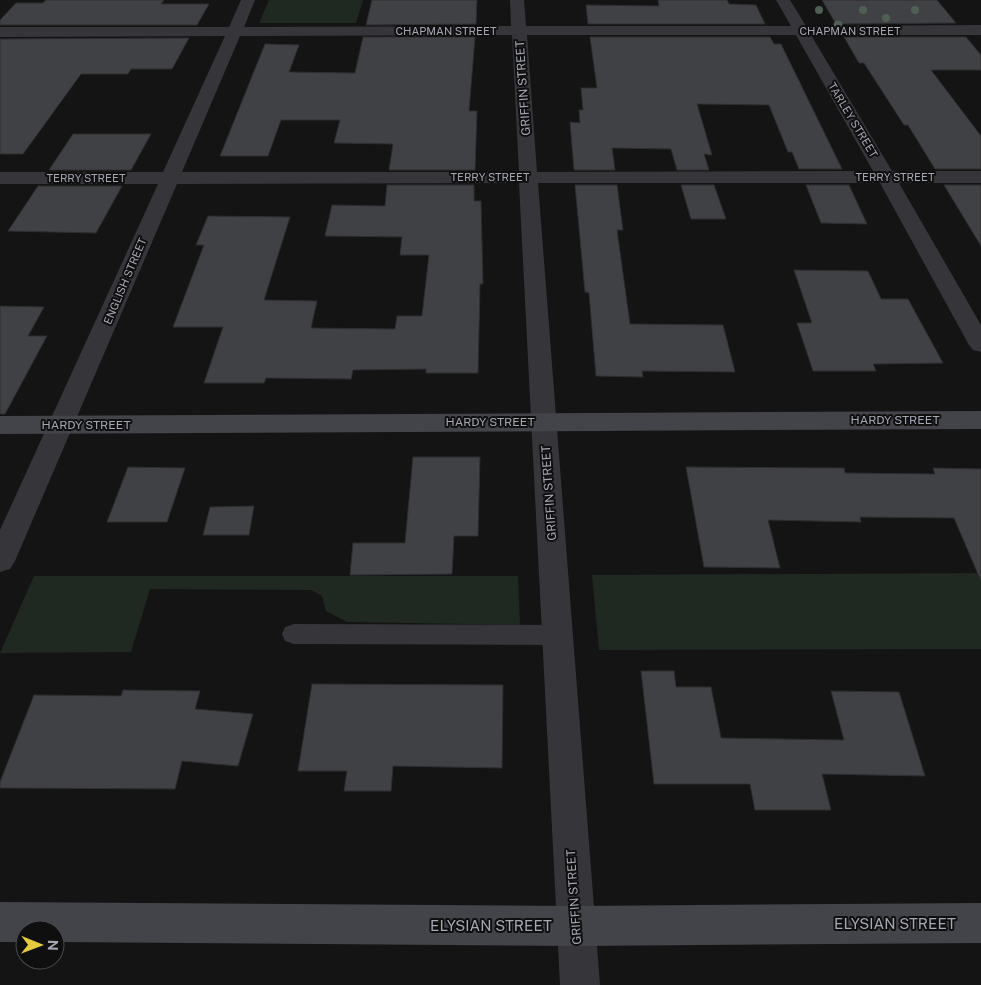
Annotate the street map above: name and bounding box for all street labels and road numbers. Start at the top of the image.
street label: CHAPMAN STREET [396,25,497,37]
street label: CHAPMAN STREET [800,25,901,37]
street label: GRIFFIN STREET [513,40,533,136]
street label: TARLEY STREET [826,80,880,160]
street label: TERRY STREET [450,171,530,183]
street label: TERRY STREET [855,171,935,183]
street label: TERRY STREET [46,172,126,184]
street label: ENGLISH STREET [101,236,149,326]
street label: HARDY STREET [850,413,940,427]
street label: HARDY STREET [445,415,535,429]
street label: HARDY STREET [41,418,131,432]
street label: GRIFFIN STREET [539,445,559,541]
street label: GRIFFIN STREET [564,849,584,945]
street label: ELYSIAN STREET [834,915,956,932]
street label: ELYSIAN STREET [430,917,552,934]

